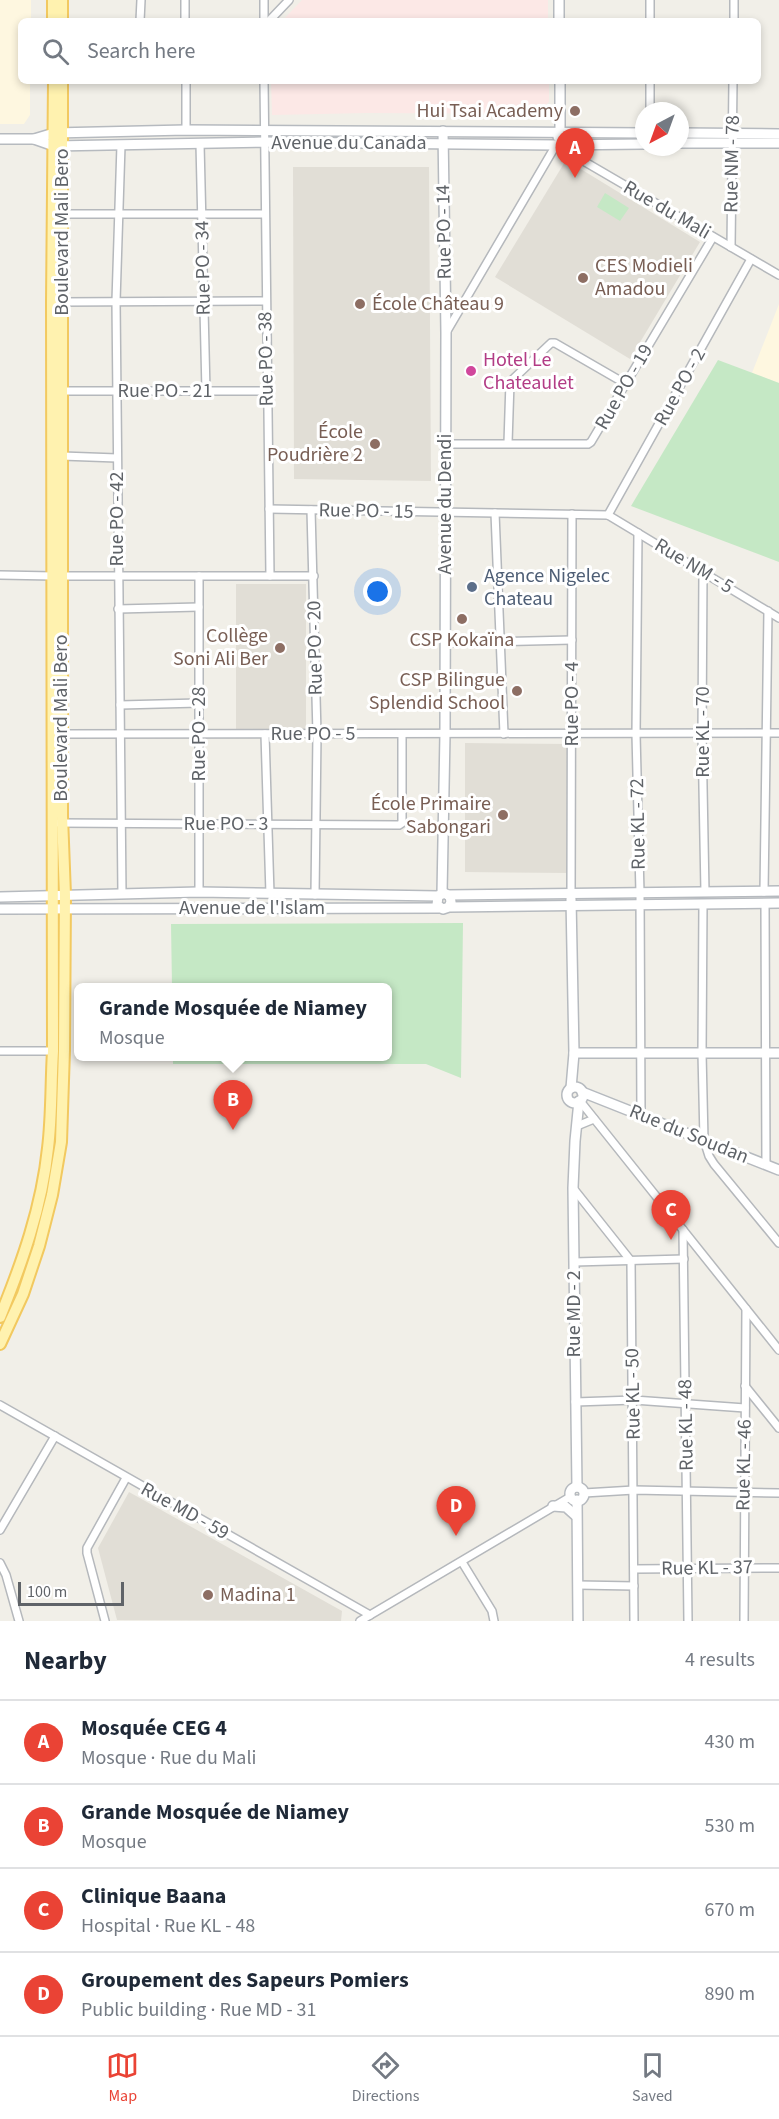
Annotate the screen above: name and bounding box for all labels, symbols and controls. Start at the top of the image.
search box [18,18,761,84]
icon: search [39,35,72,68]
text: Search here [87,35,195,67]
place label: Hui Tsai Academy [416,97,564,125]
north arrow [635,102,689,156]
marker: Hui Tsai Academy [568,104,582,118]
street label: Rue NM - 78 [717,115,747,213]
pin: A [556,128,594,178]
street label: Avenue du Canada [271,129,427,157]
street label: Boulevard Mali Bero [48,148,76,316]
street label: Rue du Mali [618,174,716,246]
street label: Rue PO - 14 [429,184,459,280]
street label: Rue PO - 34 [188,220,218,316]
place label: CES Modieli Amadou [595,252,693,303]
marker: CES Modieli Amadou [576,271,590,285]
place label: École Château 9 [372,290,504,318]
marker: École Château 9 [353,297,367,311]
street label: Rue PO - 38 [251,311,281,407]
street label: Rue PO - 19 [588,339,660,435]
street label: Rue PO - 2 [647,343,713,431]
place label: Hotel Le Chateaulet [483,346,574,397]
marker: Hotel Le Chateaulet [464,364,478,378]
street label: Rue PO - 21 [118,377,212,405]
place label: École Poudrière 2 [267,418,363,469]
street label: Avenue du Dendi [431,434,459,574]
marker: École Poudrière 2 [368,437,382,451]
street label: Rue PO - 42 [103,472,131,566]
street label: Rue PO - 15 [318,496,414,526]
street label: Rue NM - 5 [649,531,739,601]
place label: Agence Nigelec Chateau [484,562,610,613]
your location [363,577,392,606]
marker: Agence Nigelec Chateau [465,580,479,594]
street label: Rue PO - 20 [300,600,330,696]
marker: CSP Kokaïna [455,612,469,626]
place label: Collège Soni Ali Ber [173,622,268,673]
place label: CSP Kokaïna [410,626,514,654]
street label: Boulevard Mali Bero [47,634,75,802]
marker: Collège Soni Ali Ber [273,641,287,655]
street label: Rue PO - 4 [558,661,586,746]
place label: CSP Bilingue Splendid School [369,666,505,717]
marker: CSP Bilingue Splendid School [510,684,524,698]
street label: Rue KL - 70 [689,686,717,778]
street label: Rue PO - 28 [185,687,213,781]
street label: Rue PO - 5 [271,720,355,748]
street label: Rue KL - 72 [623,778,653,870]
place label: École Primaire Sabongari [371,790,491,841]
marker: École Primaire Sabongari [496,808,510,822]
street label: Rue PO - 3 [184,810,268,838]
street label: Avenue de l'Islam [179,894,325,922]
popup [74,983,392,1061]
text: Grande Mosquée de Niamey [99,992,367,1024]
text: Mosque [99,1024,165,1052]
pin: B [214,1080,252,1130]
street label: Rue du Soudan [625,1097,753,1171]
pin: C [652,1190,690,1240]
street label: Rue MD - 2 [560,1270,588,1358]
street label: Rue KL - 50 [618,1348,648,1440]
street label: Rue KL - 48 [671,1379,701,1471]
street label: Rue KL - 46 [729,1419,759,1511]
street label: Rue MD - 59 [136,1475,234,1547]
pin: D [436,1486,476,1536]
street label: Rue KL - 37 [661,1553,753,1583]
scale bar [18,1579,124,1606]
text: 100 m [27,1581,67,1603]
place label: Madina 1 [220,1581,296,1609]
marker: Madina 1 [201,1588,215,1602]
text: Nearby [24,1642,107,1679]
text: 4 results [685,1646,755,1674]
text: Mosquée CEG 4 [81,1712,227,1744]
text: A [38,1728,49,1756]
text: 430 m [705,1728,755,1756]
text: Mosque · Rue du Mali [81,1744,256,1772]
text: Grande Mosquée de Niamey [81,1796,349,1828]
text: B [37,1812,50,1840]
text: 530 m [705,1812,755,1840]
text: Mosque [81,1828,147,1856]
text: Clinique Baana [81,1880,226,1912]
text: C [38,1896,49,1924]
text: 670 m [705,1896,755,1924]
text: Hospital · Rue KL - 48 [81,1912,255,1940]
text: Groupement des Sapeurs Pomiers [81,1964,409,1996]
text: D [37,1980,50,2008]
text: 890 m [705,1980,755,2008]
text: Public building · Rue MD - 31 [81,1996,317,2024]
tab: Map [106,2049,139,2107]
tab: Directions [352,2049,419,2107]
tab: Saved [632,2049,673,2107]

